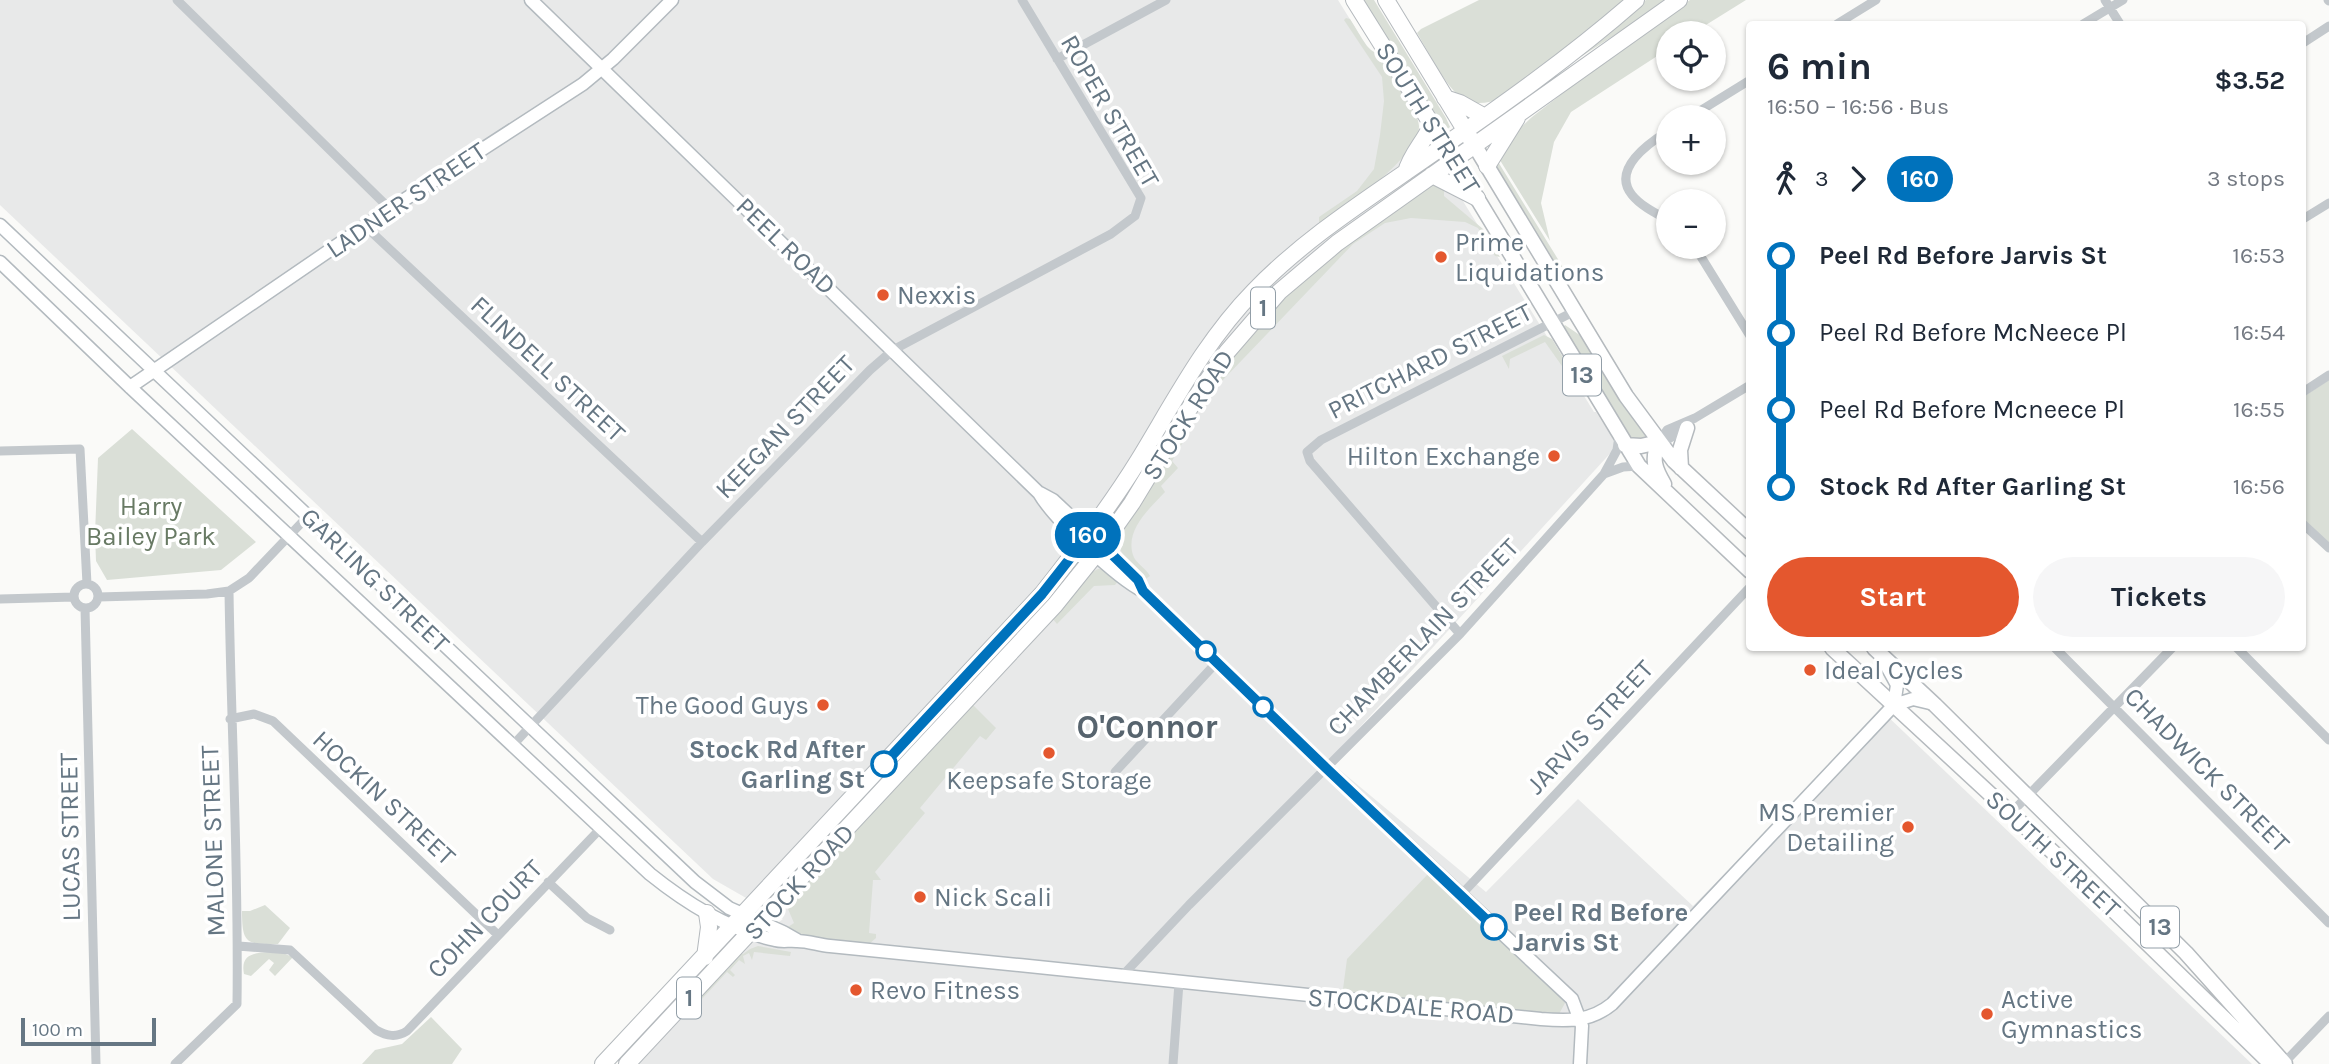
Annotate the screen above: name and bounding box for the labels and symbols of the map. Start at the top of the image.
street label: ROPER STREET [1054,29,1166,193]
street label: SOUTH STREET [1369,36,1487,200]
street label: LADNER STREET [320,135,492,265]
street label: PEEL ROAD [730,191,842,301]
place label: Prime Liquidations [1455,227,1604,288]
marker: Prime Liquidations [1433,249,1449,265]
place label: Nexxis [897,280,976,311]
marker: Nexxis [875,287,891,303]
road number: 1 [1251,288,1275,328]
street label: FLINDELL STREET [464,289,632,449]
street label: PRITCHARD STREET [1323,296,1537,426]
street label: STOCK ROAD [1136,344,1240,486]
street label: KEEGAN STREET [709,349,861,505]
road number: 13 [1563,354,1601,396]
place label: Hilton Exchange [1347,441,1540,472]
marker: Hilton Exchange [1546,448,1562,464]
park label: Harry Bailey Park [86,491,216,552]
street label: GARLING STREET [294,501,456,659]
line badge: 160 [1048,512,1128,558]
street label: CHAMBERLAIN STREET [1321,532,1525,742]
unlabelled marker [1196,641,1216,661]
street label: JARVIS STREET [1520,654,1660,800]
place label: Ideal Cycles [1824,655,1964,686]
marker: Ideal Cycles [1802,662,1818,678]
street label: CHADWICK STREET [2118,681,2296,859]
place label: The Good Guys [636,690,809,721]
marker: The Good Guys [815,697,831,713]
unlabelled marker [1253,697,1273,717]
district label: O'Connor [1077,708,1217,746]
street label: HOCKIN STREET [306,724,462,872]
place label: Stock Rd After Garling St [689,734,866,795]
street label: MALONE STREET [194,745,232,937]
marker: Keepsafe Storage [1041,745,1057,761]
marker: Stock Rd After Garling St [871,751,897,777]
street label: LUCAS STREET [53,752,87,922]
place label: Keepsafe Storage [946,765,1152,796]
street label: SOUTH STREET [1979,784,2127,924]
place label: MS Premier Detailing [1758,797,1895,858]
street label: STOCK ROAD [737,817,861,947]
marker: MS Premier Detailing [1900,819,1916,835]
street label: COHN COURT [421,853,549,985]
place label: Nick Scali [934,882,1052,913]
marker: Nick Scali [912,889,928,905]
place label: Peel Rd Before Jarvis St [1513,897,1688,958]
road number: 13 [2141,906,2179,947]
marker: Peel Rd Before Jarvis St [1481,914,1507,940]
place label: Revo Fitness [870,975,1020,1006]
road number: 1 [677,978,701,1018]
marker: Revo Fitness [848,982,864,998]
street label: STOCKDALE ROAD [1306,982,1516,1030]
place label: Active Gymnastics [2001,984,2142,1045]
marker: Active Gymnastics [1979,1006,1995,1022]
scale bar [21,1015,156,1047]

